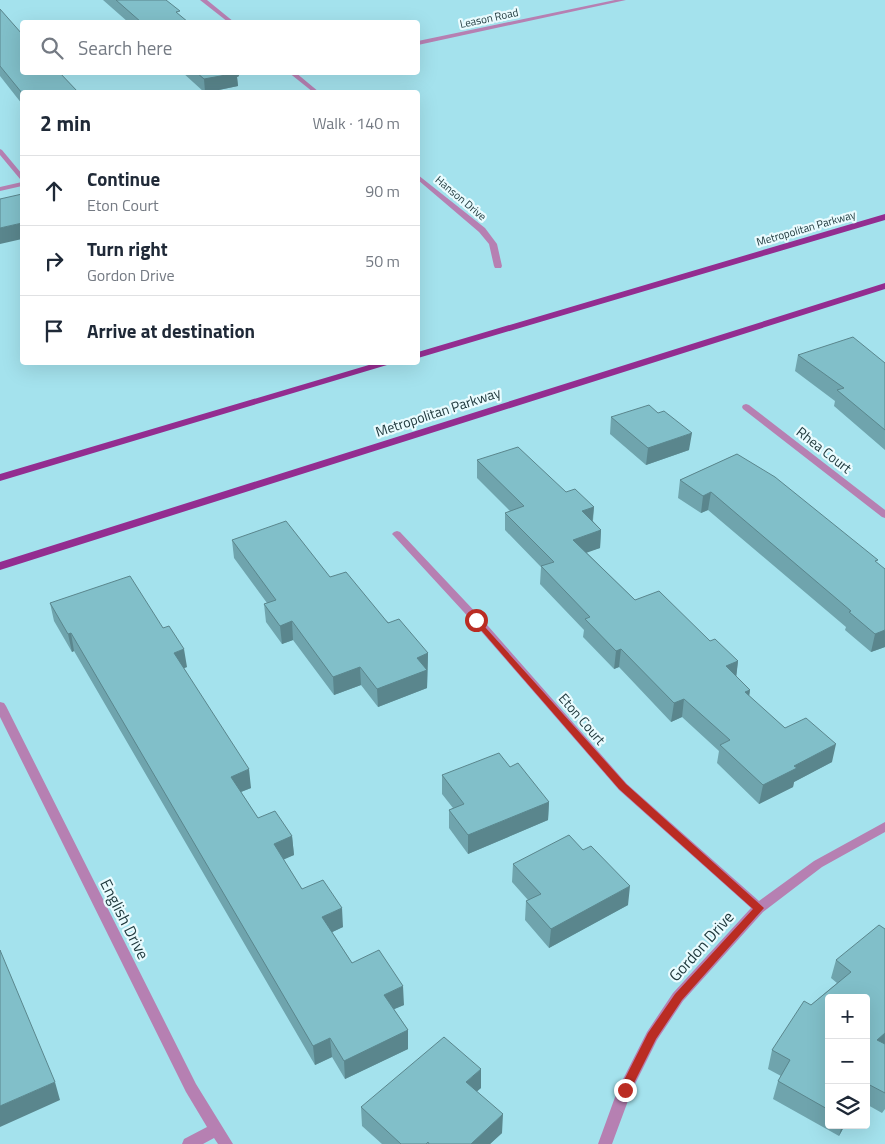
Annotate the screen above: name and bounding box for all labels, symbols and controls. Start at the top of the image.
street label: Leason Road [458,4,520,32]
search box [20,20,420,75]
text: Search here [78,33,172,62]
icon: search [38,34,66,62]
text: 2 min [40,107,91,139]
text: Walk · 140 m [312,111,400,135]
text: Continue [87,164,160,193]
street label: Hanson Drive [432,172,490,224]
icon: ahead [40,177,68,205]
text: 90 m [365,179,400,203]
text: Eton Court [87,193,159,217]
street label: Metropolitan Parkway [755,206,858,250]
text: Turn right [87,234,168,263]
icon: right [40,247,68,275]
text: 50 m [365,249,400,273]
text: Gordon Drive [87,263,175,287]
text: Arrive at destination [87,316,255,345]
icon: arrive [40,317,68,345]
street label: Metropolitan Parkway [373,381,503,442]
street label: Rhea Court [792,421,857,478]
route start [465,609,488,632]
street label: Eton Court [554,688,611,749]
street label: English Drive [94,875,156,963]
street label: Gordon Drive [663,905,739,987]
map controls [825,994,870,1129]
button: + [825,994,870,1039]
button: − [825,1039,870,1084]
route end [614,1079,637,1102]
button: layers [825,1084,870,1129]

